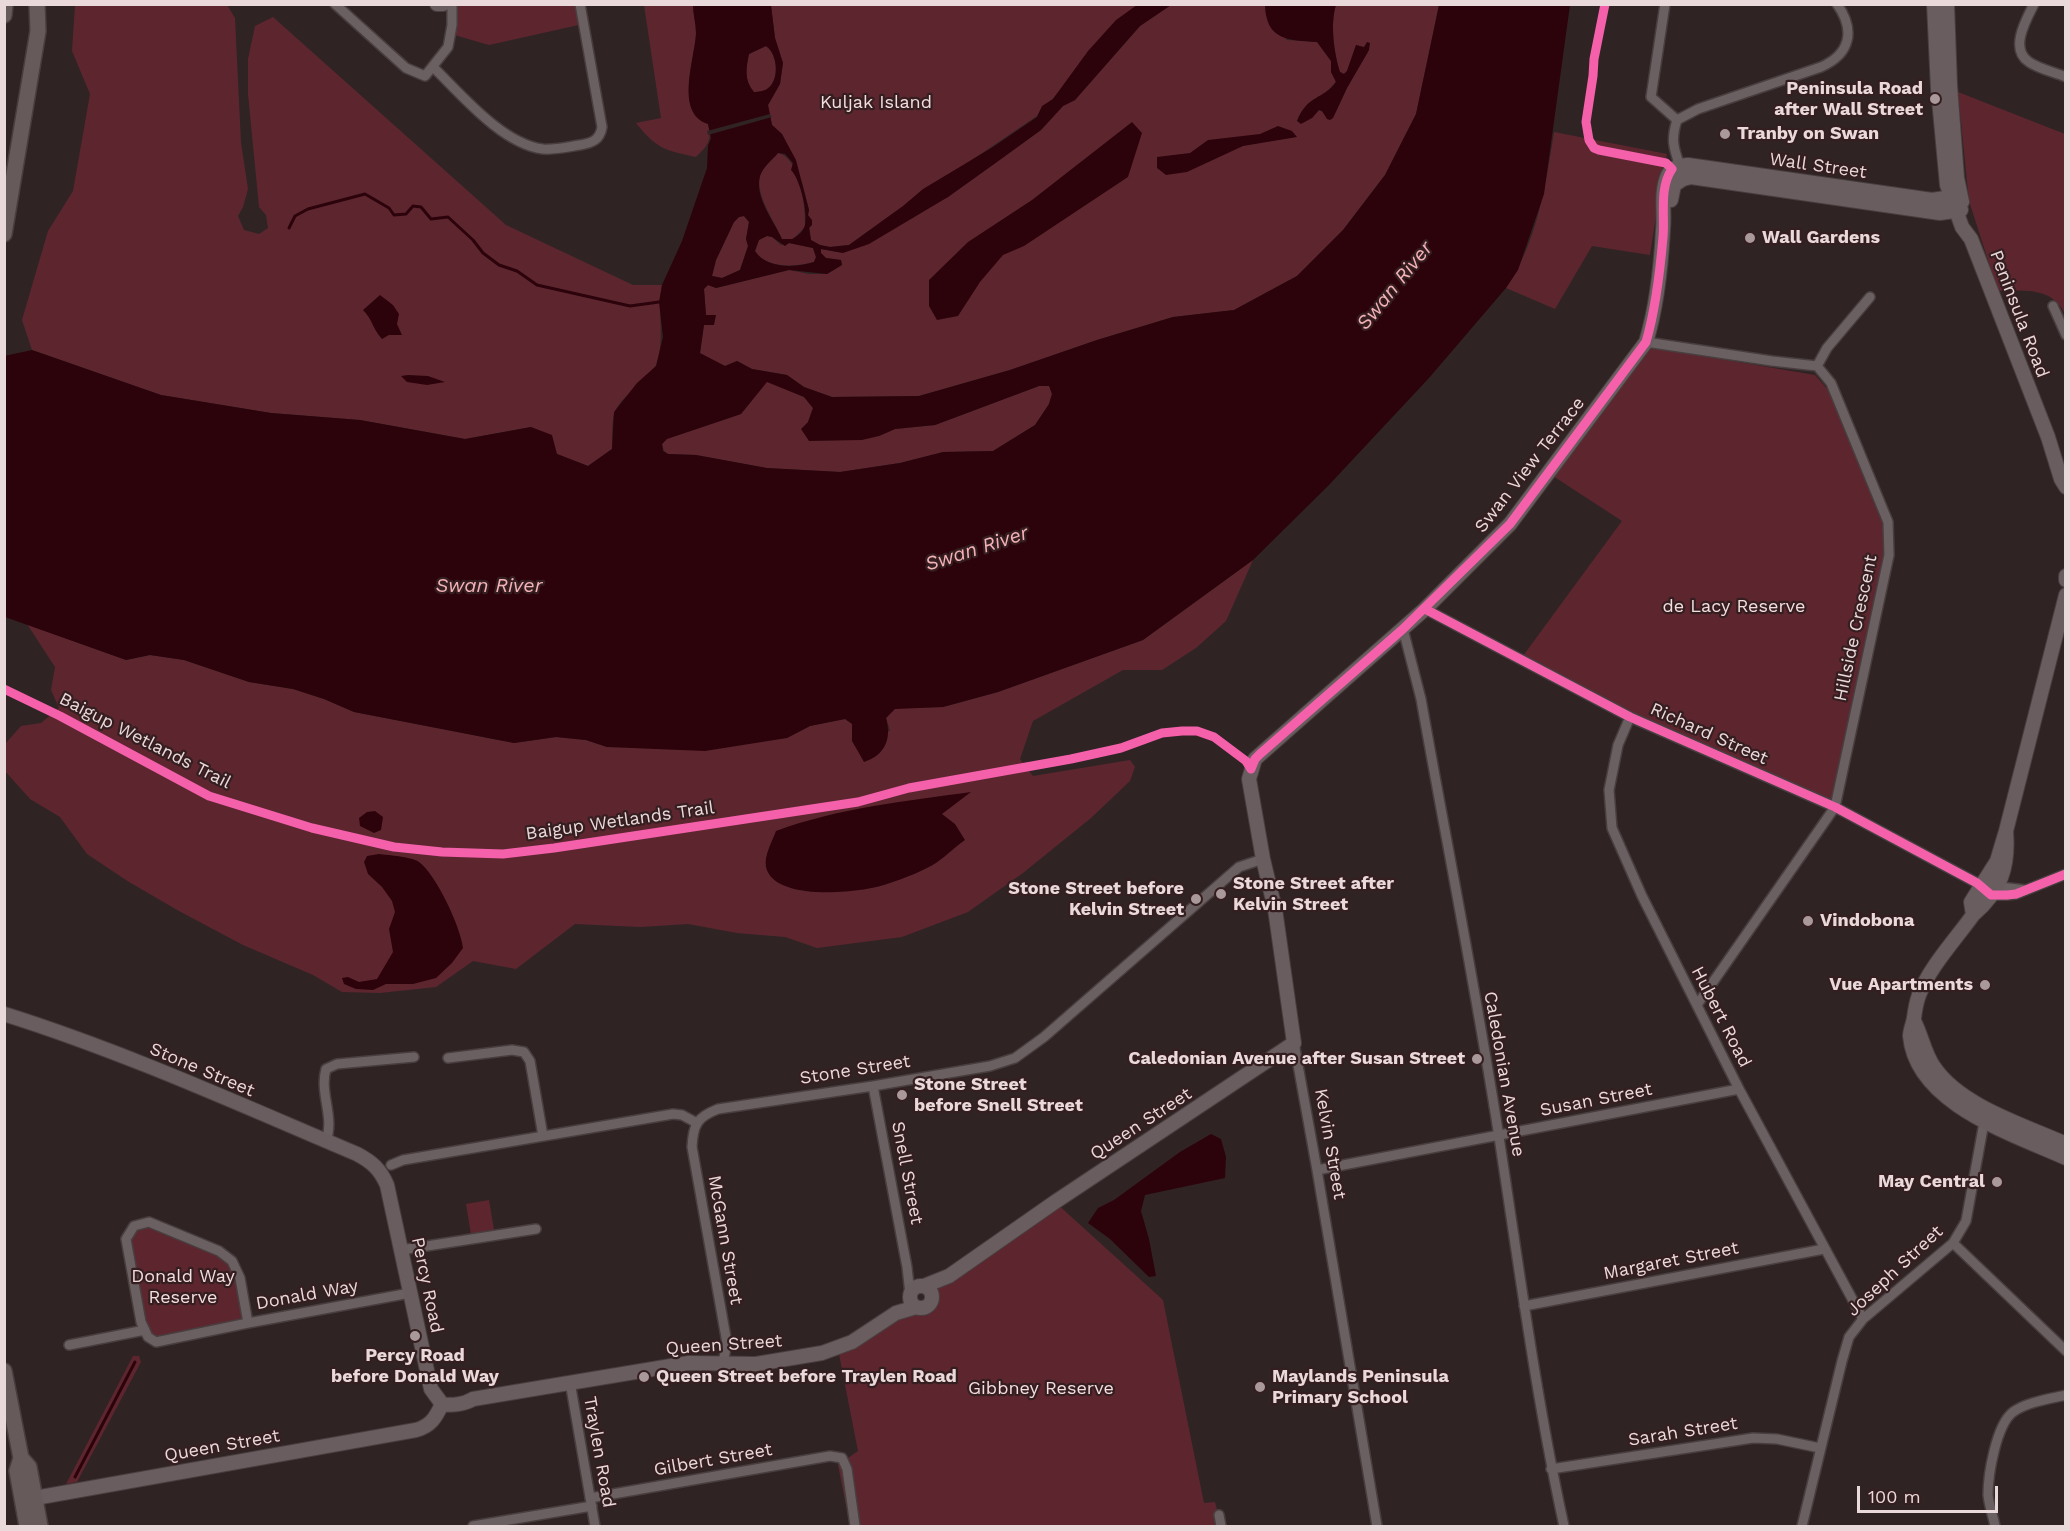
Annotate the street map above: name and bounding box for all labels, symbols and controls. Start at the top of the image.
place label: Peninsula Road after Wall Street [1774,78,1923,121]
park label: Kuljak Island [820,92,932,114]
marker: Peninsula Road after Wall Street [1928,92,1942,106]
place label: Tranby on Swan [1737,123,1879,145]
marker: Tranby on Swan [1718,127,1732,141]
street label: Wall Street [1768,148,1868,184]
place label: Wall Gardens [1762,227,1880,249]
marker: Wall Gardens [1743,231,1757,245]
water label: Swan River [1352,237,1438,335]
street label: Peninsula Road [1985,247,2053,381]
street label: Swan View Terrace [1470,393,1590,537]
water label: Swan River [922,521,1032,577]
street label: Hillside Crescent [1830,553,1882,703]
water label: Swan River [435,574,543,598]
park label: de Lacy Reserve [1663,596,1805,618]
street label: Baigup Wetlands Trail [55,688,235,794]
street label: Richard Street [1647,698,1771,770]
street label: Baigup Wetlands Trail [524,797,716,845]
place label: Stone Street after Kelvin Street [1233,873,1394,916]
place label: Stone Street before Kelvin Street [1008,878,1184,920]
marker: Stone Street after Kelvin Street [1214,887,1228,901]
marker: Stone Street before Kelvin Street [1189,892,1203,906]
place label: Vindobona [1820,910,1914,932]
marker: Vindobona [1801,914,1815,928]
street label: Hubert Road [1686,963,1756,1071]
place label: Vue Apartments [1829,974,1973,996]
marker: Vue Apartments [1978,978,1992,992]
street label: Caledonian Avenue [1479,990,1529,1158]
street label: Stone Street [146,1038,258,1102]
place label: Caledonian Avenue after Susan Street [1128,1048,1465,1070]
street label: Stone Street [798,1051,912,1089]
marker: Caledonian Avenue after Susan Street [1470,1052,1484,1066]
place label: Stone Street before Snell Street [914,1074,1083,1116]
street label: Susan Street [1538,1079,1654,1121]
street label: Queen Street [1086,1083,1196,1165]
street label: Kelvin Street [1310,1087,1350,1201]
marker: Stone Street before Snell Street [895,1088,909,1102]
street label: Snell Street [886,1120,928,1226]
place label: May Central [1878,1171,1985,1193]
street label: McGann Street [703,1174,747,1306]
marker: May Central [1990,1175,2004,1189]
street label: Joseph Street [1842,1221,1948,1321]
street label: Percy Road [406,1235,448,1335]
street label: Margaret Street [1602,1237,1740,1285]
park label: Donald Way Reserve [131,1266,235,1308]
street label: Donald Way [254,1275,360,1315]
marker: Percy Road before Donald Way [408,1329,422,1343]
street label: Queen Street [665,1330,783,1360]
place label: Percy Road before Donald Way [331,1345,499,1388]
place label: Queen Street before Traylen Road [656,1366,957,1388]
place label: Maylands Peninsula Primary School [1272,1366,1449,1408]
marker: Queen Street before Traylen Road [637,1370,651,1384]
park label: Gibbney Reserve [968,1378,1114,1400]
marker: Maylands Peninsula Primary School [1253,1380,1267,1394]
street label: Traylen Road [579,1395,619,1509]
street label: Sarah Street [1627,1413,1739,1451]
street label: Queen Street [163,1425,281,1467]
street label: Gilbert Street [652,1439,774,1481]
scale bar [1860,1474,2001,1512]
text: 100 m [1868,1486,1921,1507]

